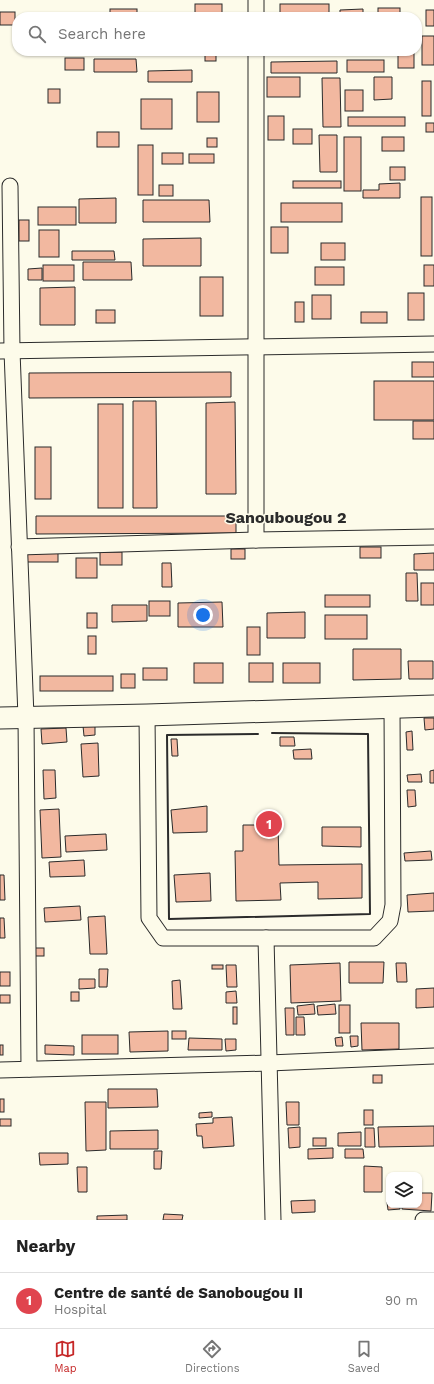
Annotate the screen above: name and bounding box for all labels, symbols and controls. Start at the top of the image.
search box [12,12,422,56]
icon: search [26,23,48,45]
text: Search here [58,25,146,43]
district label: Sanoubougou 2 [225,508,347,527]
your location [193,605,213,625]
pin: 1 [256,809,282,839]
map controls [386,1172,422,1208]
button: layers [386,1172,422,1208]
text: Nearby [16,1236,75,1256]
text: Centre de santé de Sanobougou II [54,1284,303,1302]
text: 1 [26,1293,32,1308]
text: 90 m [385,1293,418,1308]
text: Hospital [54,1302,106,1317]
tab: Map [54,1338,77,1375]
tab: Directions [185,1338,239,1375]
tab: Saved [348,1338,380,1375]

